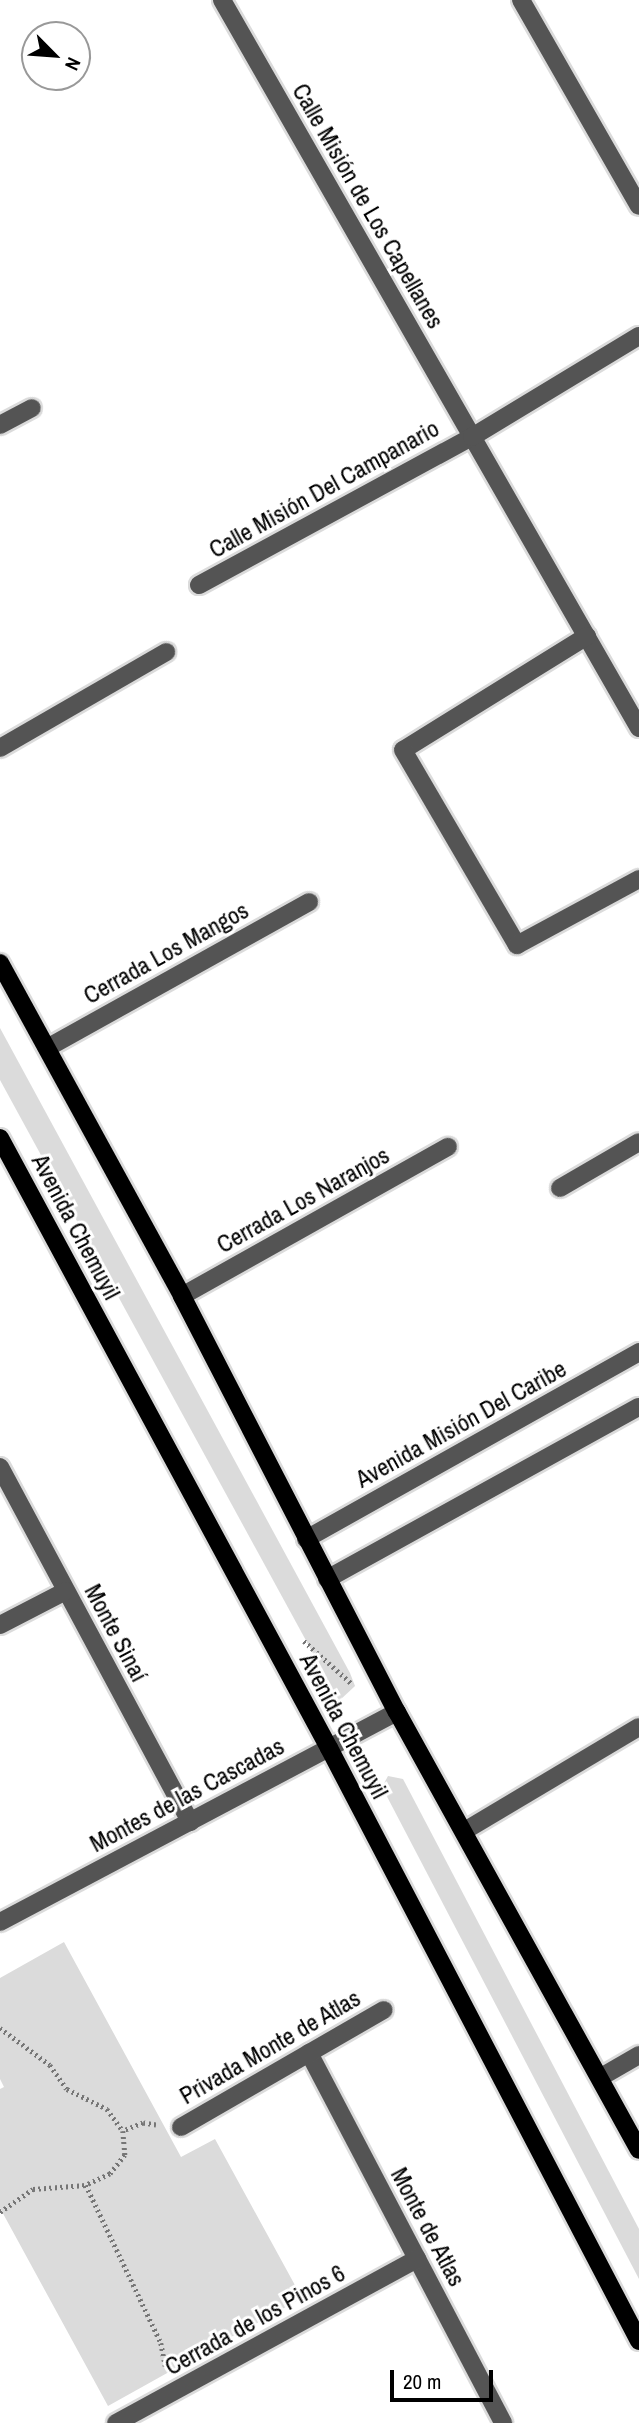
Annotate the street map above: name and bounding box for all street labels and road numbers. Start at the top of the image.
street label: Calle Misión de Los Capellanes [286,78,450,334]
street label: Calle Misión Del Campanario [204,414,444,564]
street label: Cerrada Los Mangos [79,896,253,1010]
street label: Cerrada Los Naranjos [212,1141,394,1259]
street label: Avenida Chemuyil [26,1149,126,1305]
street label: Avenida Misión Del Caribe [351,1354,571,1494]
street label: Monte Sinaí [78,1579,154,1687]
street label: Avenida Chemuyil [294,1648,394,1804]
street label: Montes de las Cascadas [85,1732,289,1858]
street label: Privada Monte de Atlas [174,1983,366,2111]
street label: Monte de Atlas [384,2162,472,2292]
street label: Cerrada de los Pinos 6 [160,2259,350,2381]

